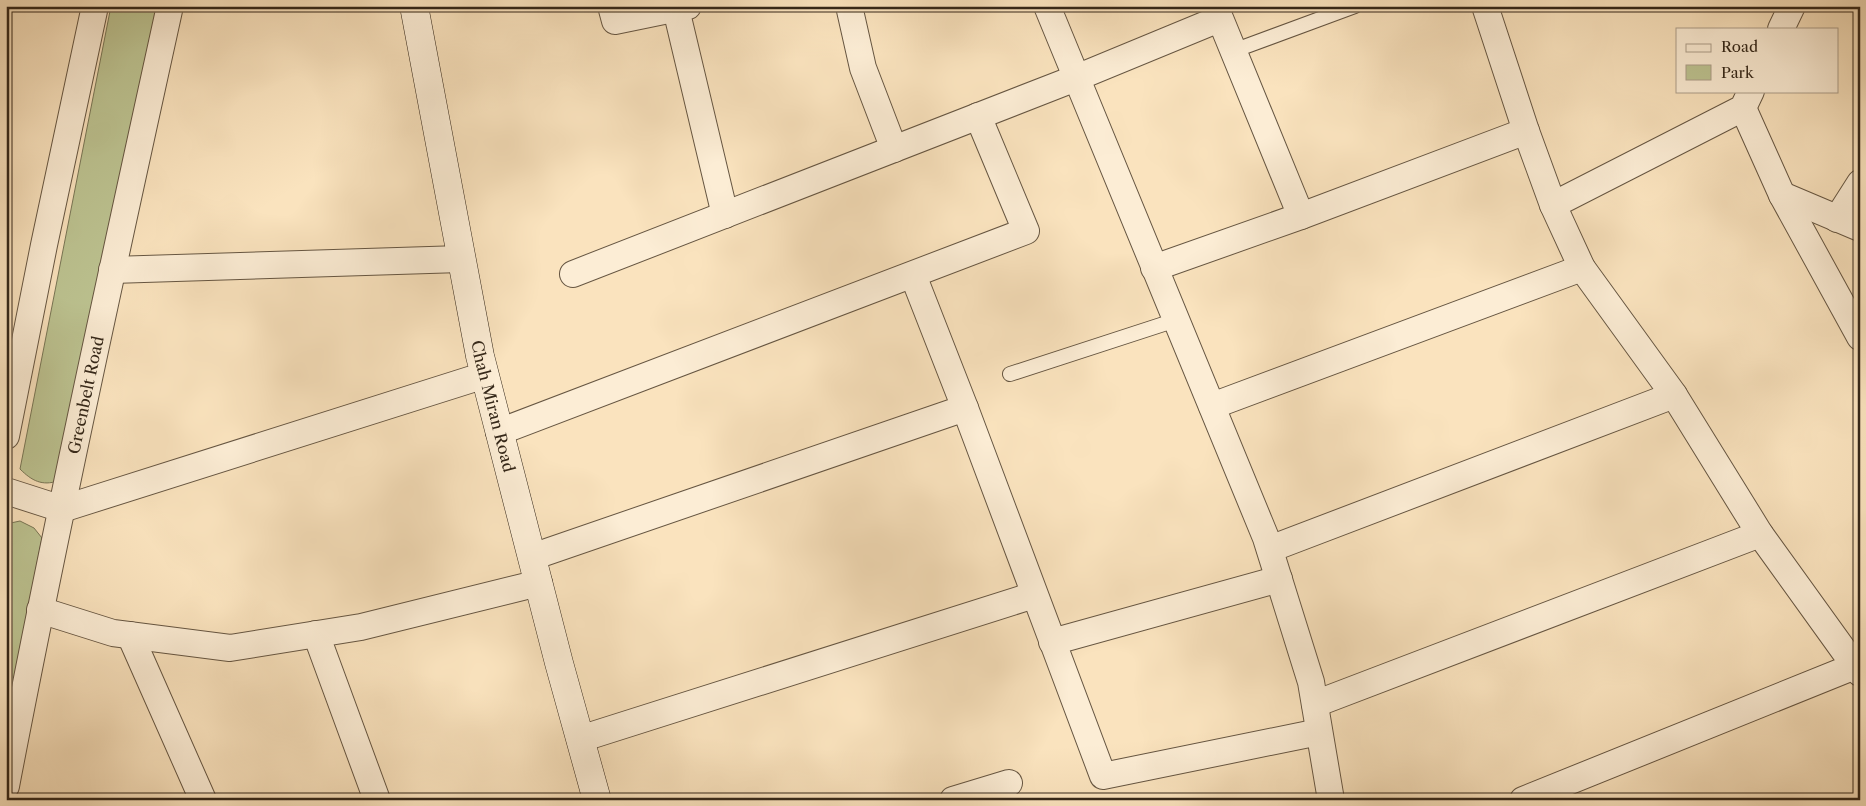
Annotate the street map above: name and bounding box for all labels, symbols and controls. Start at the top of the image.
legend [1676,28,1838,92]
text: Road [1721,37,1758,56]
text: Park [1721,63,1755,82]
street label: Greenbelt Road [63,334,108,456]
street label: Chah Miran Road [467,339,520,474]

